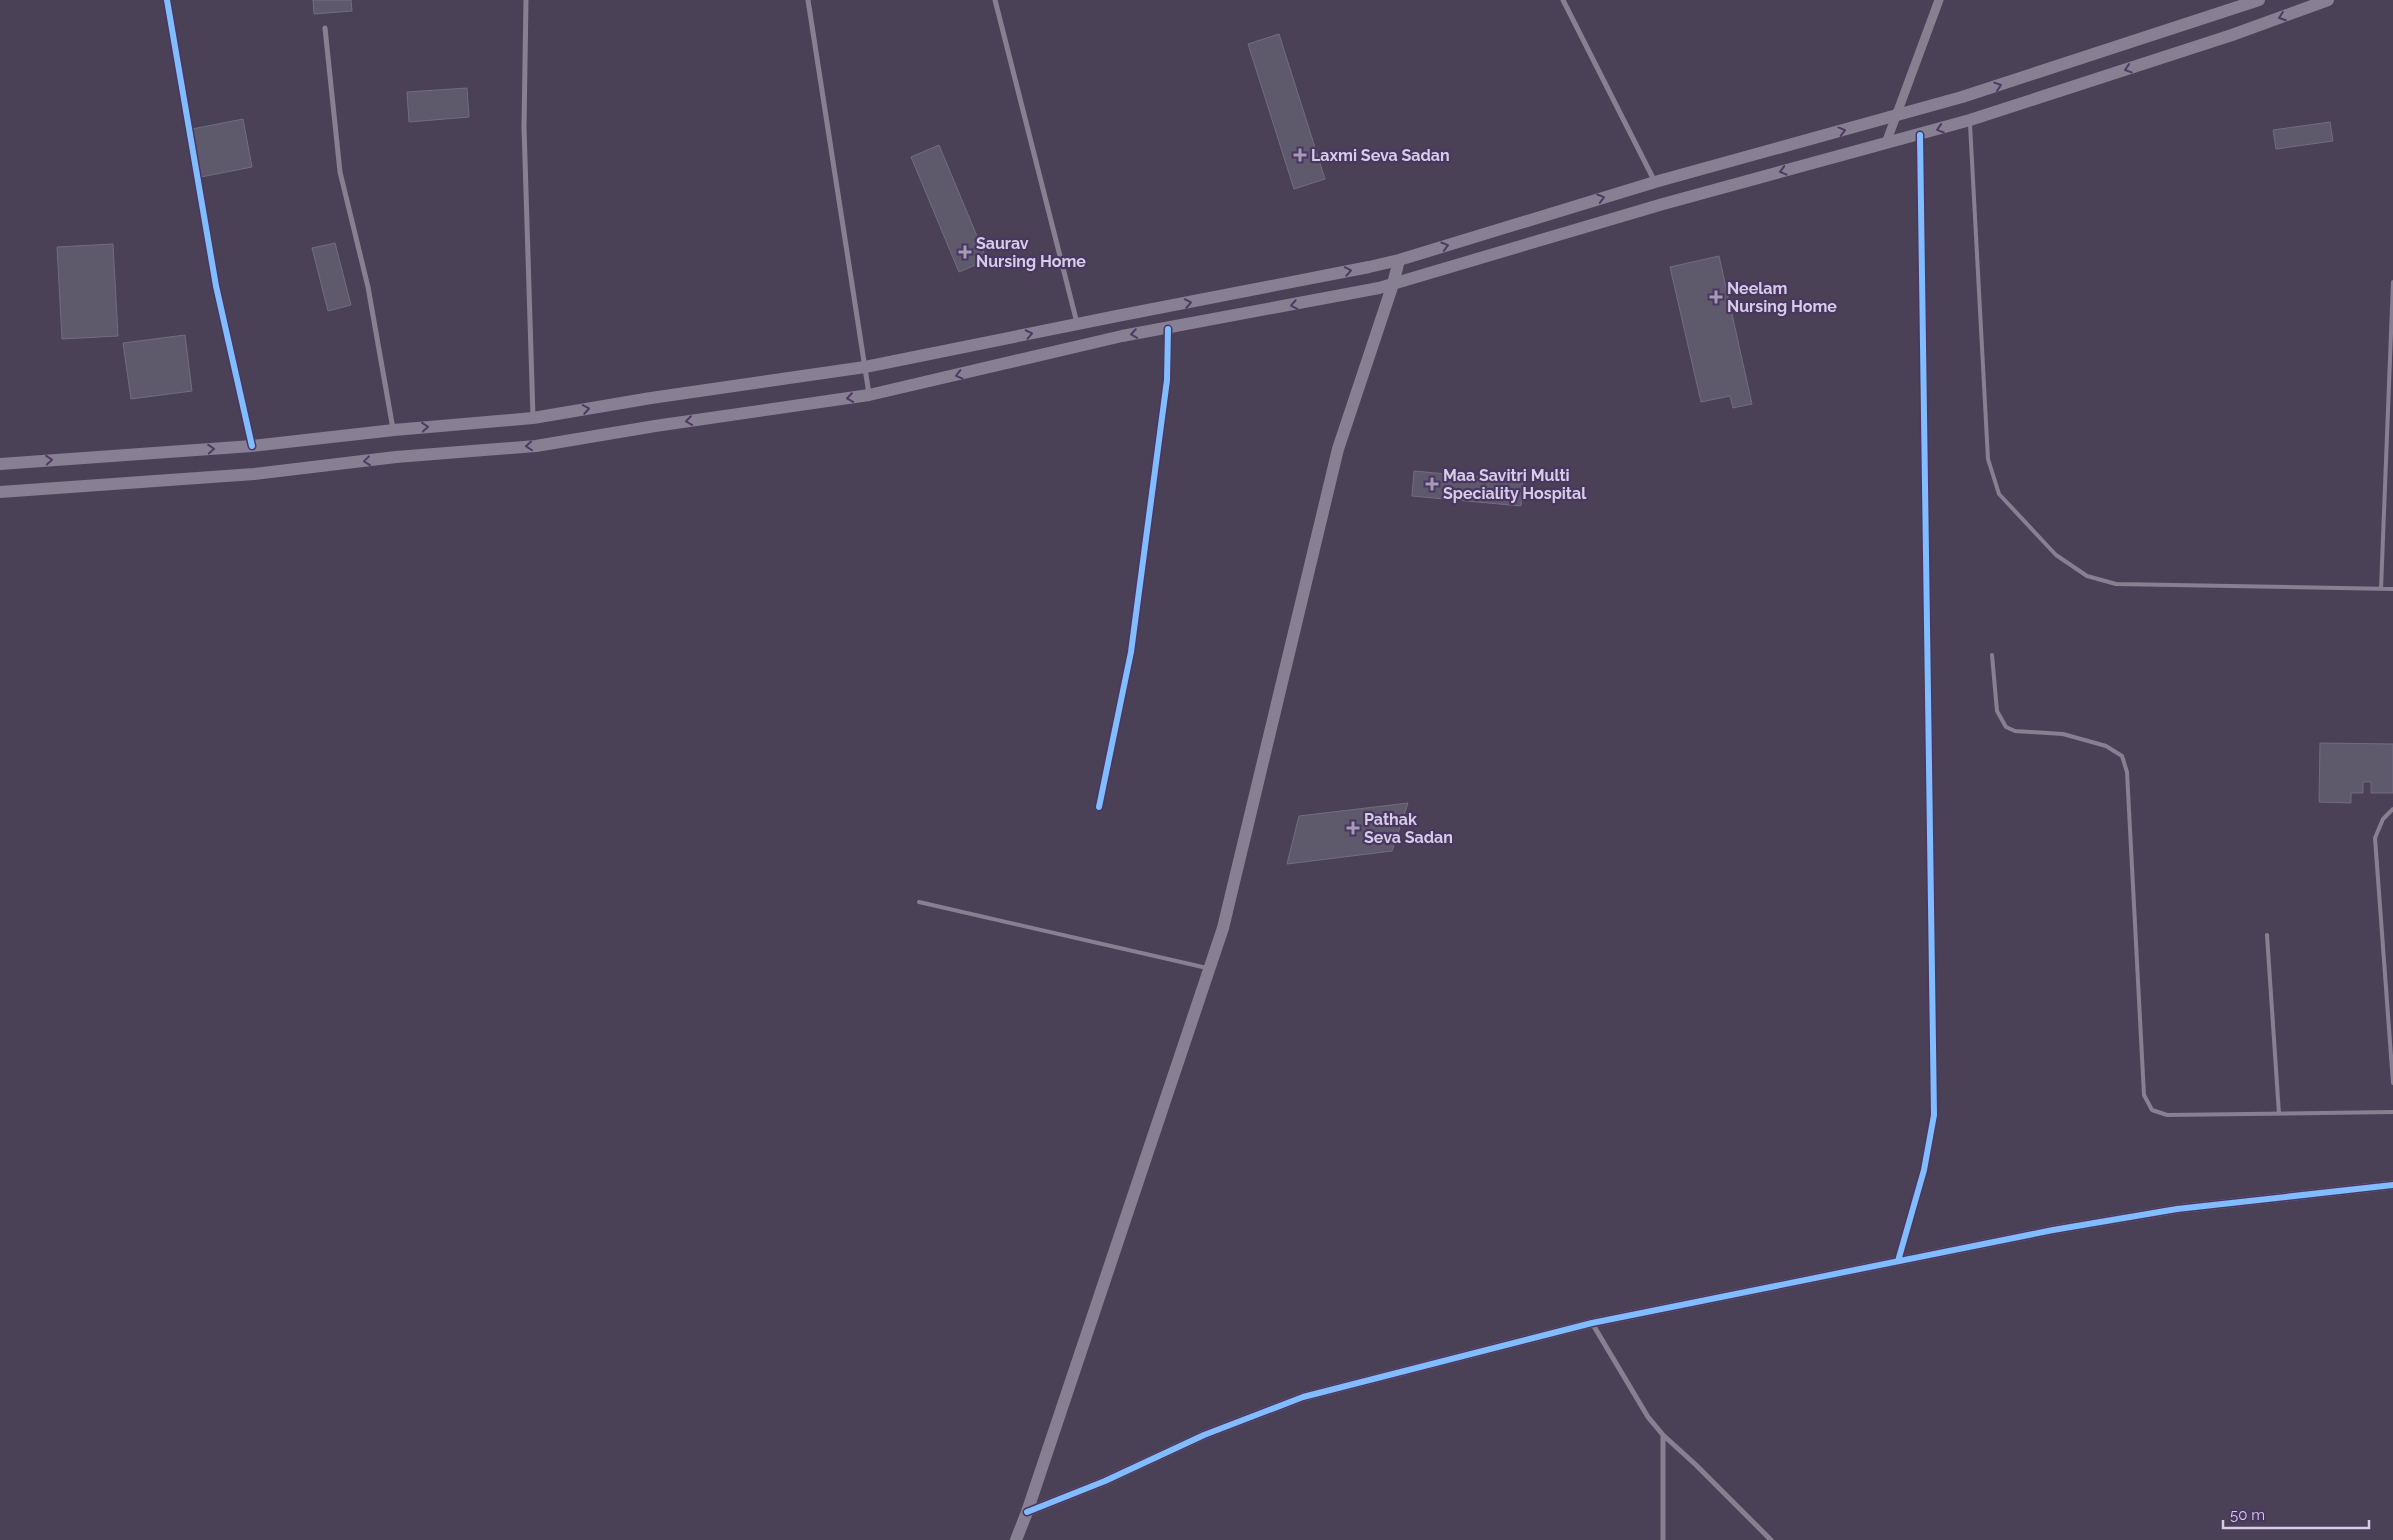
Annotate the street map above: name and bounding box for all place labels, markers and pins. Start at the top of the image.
place label: Laxmi Seva Sadan [1311,146,1450,165]
marker: Laxmi Seva Sadan [1293,148,1307,162]
place label: Saurav Nursing Home [976,234,1086,271]
marker: Saurav Nursing Home [958,245,972,259]
place label: Neelam Nursing Home [1727,279,1837,316]
marker: Neelam Nursing Home [1709,290,1723,304]
place label: Maa Savitri Multi Speciality Hospital [1443,466,1587,503]
marker: Maa Savitri Multi Speciality Hospital [1425,477,1439,491]
place label: Pathak Seva Sadan [1364,810,1453,847]
marker: Pathak Seva Sadan [1346,821,1360,835]

